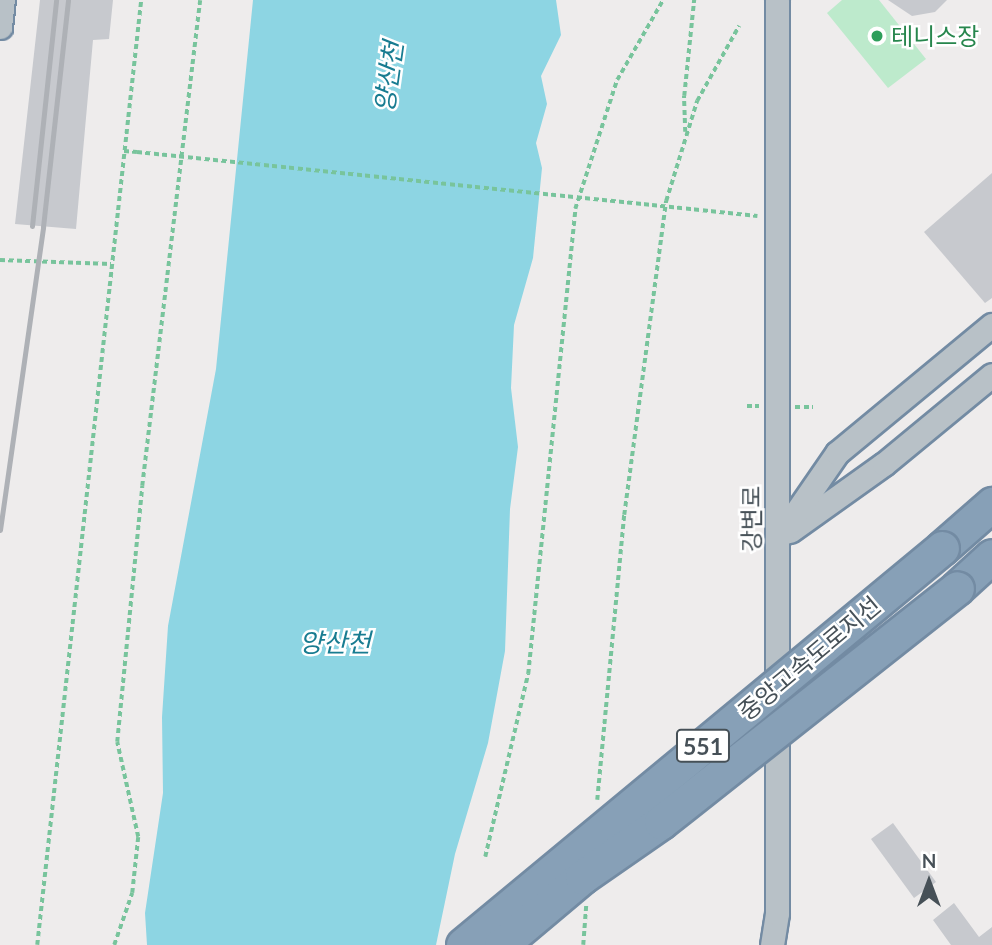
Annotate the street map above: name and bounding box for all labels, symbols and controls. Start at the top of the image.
place label: 테니스장 [891,22,979,50]
marker: 테니스장 [869,28,885,44]
water label: 양산천 [369,39,409,115]
street label: 강변로 [737,486,765,552]
street label: 중앙고속도로지선 [732,590,886,726]
water label: 양산천 [299,627,371,659]
road number: 551 [675,726,731,766]
north arrow [894,847,964,917]
text: N [922,849,936,872]

